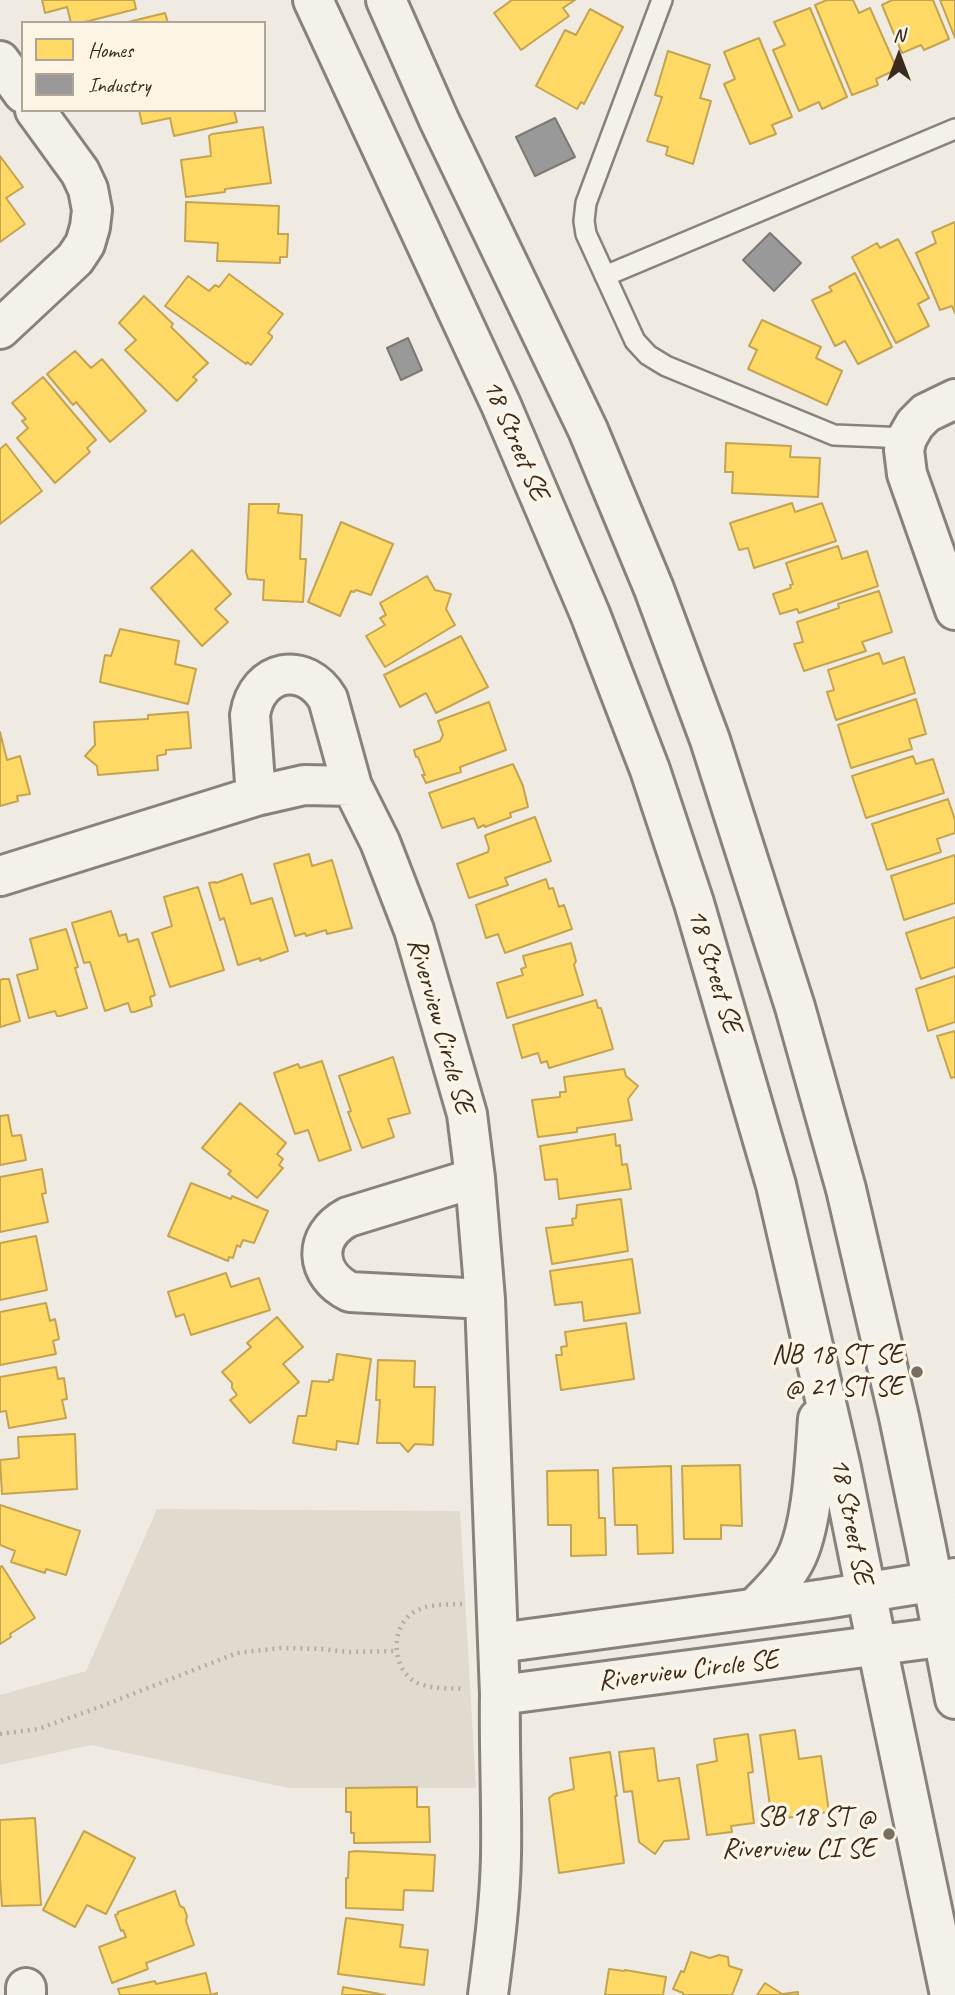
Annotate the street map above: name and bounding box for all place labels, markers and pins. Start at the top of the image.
place label: NB 18 ST SE @ 21 ST SE [772,1339,903,1405]
marker: NB 18 ST SE @ 21 ST SE [909,1364,925,1380]
place label: SB 18 ST @ Riverview CI SE [722,1801,875,1867]
marker: SB 18 ST @ Riverview CI SE [881,1826,897,1842]

